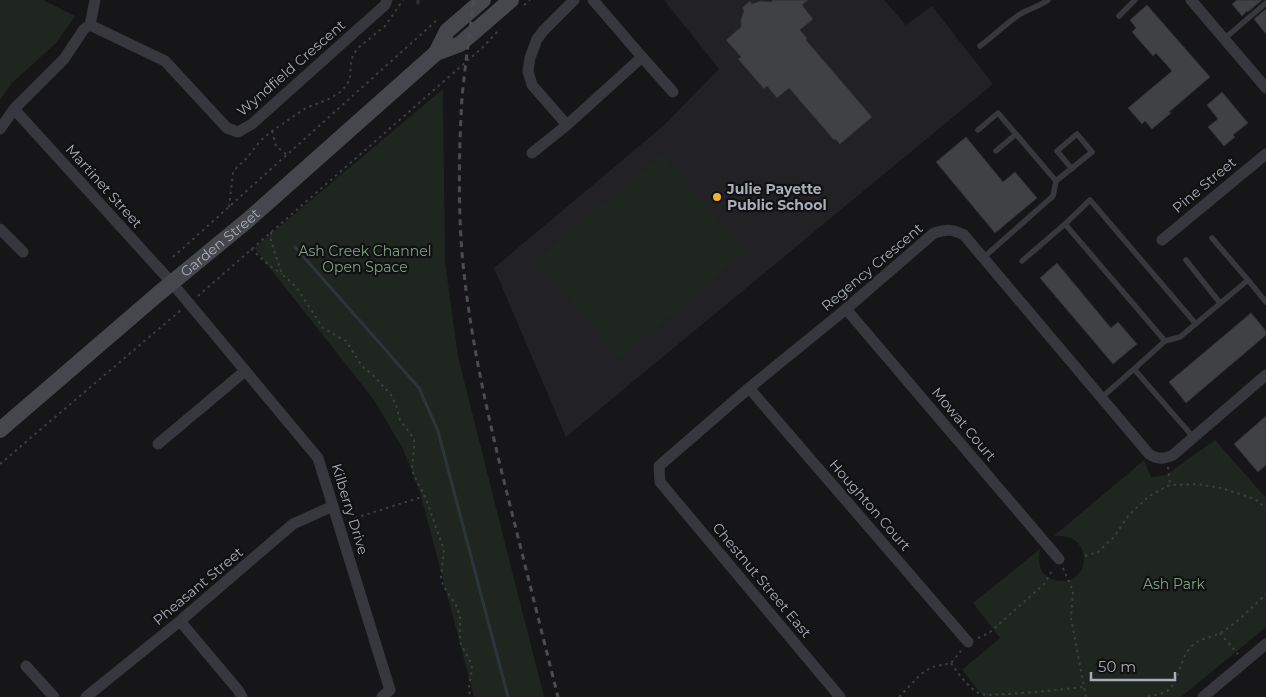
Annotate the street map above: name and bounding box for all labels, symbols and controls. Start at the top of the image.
street label: Wyndfield Crescent [233,16,349,120]
street label: Martinet Street [62,140,147,232]
street label: Pine Street [1168,153,1240,217]
place label: Julie Payette Public School [726,180,827,214]
marker: Julie Payette Public School [711,191,723,203]
street label: Garden Street [177,204,264,281]
street label: Regency Crescent [817,219,927,315]
park label: Ash Creek Channel Open Space [298,242,432,276]
street label: Mowat Court [928,383,1000,465]
street label: Houghton Court [825,456,915,555]
street label: Kilberry Drive [328,461,372,557]
street label: Chestnut Street East [709,519,816,641]
street label: Pheasant Street [149,543,247,629]
park label: Ash Park [1143,575,1206,593]
scale bar [1091,650,1175,682]
text: 50 m [1098,657,1136,676]

